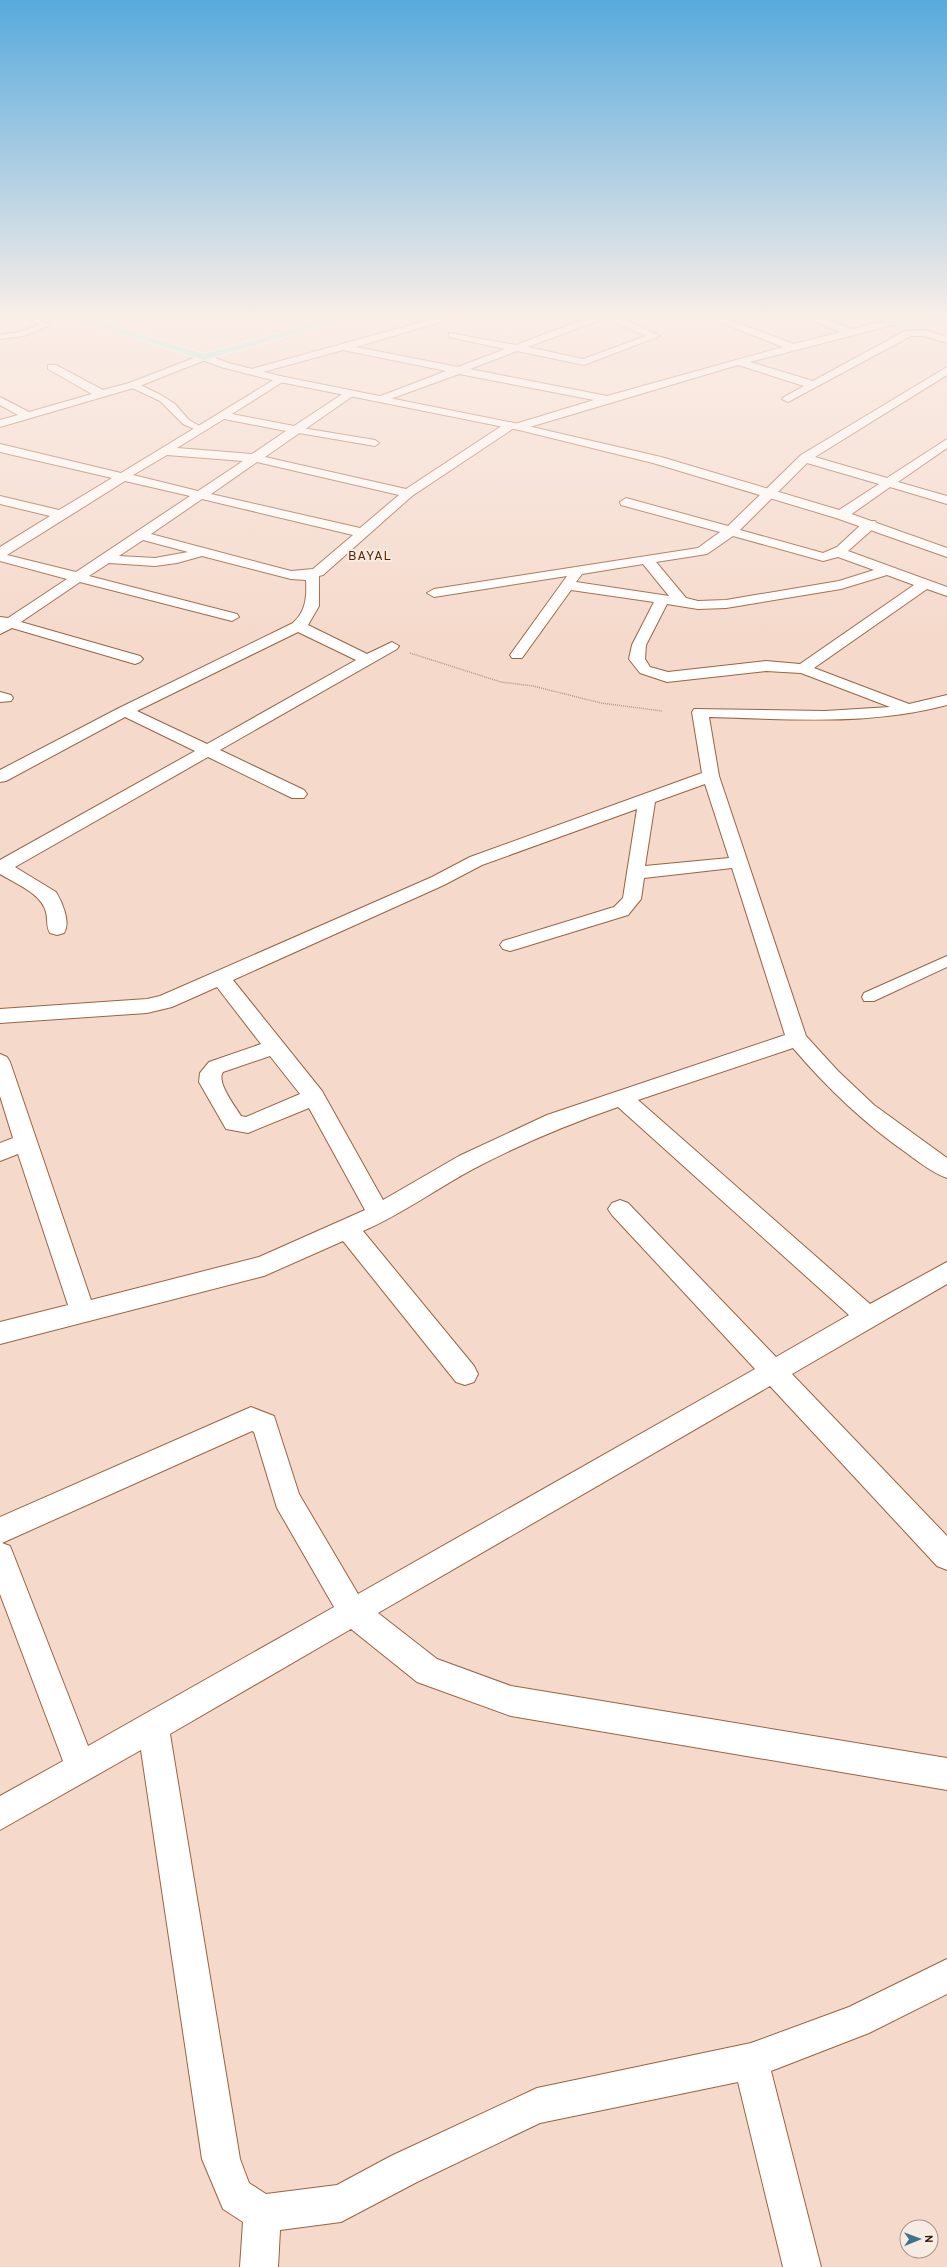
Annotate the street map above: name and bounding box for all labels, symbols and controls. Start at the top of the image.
district label: BAYAL [348,549,392,565]
north arrow [899,2219,939,2259]
text: N [921,2235,935,2243]

